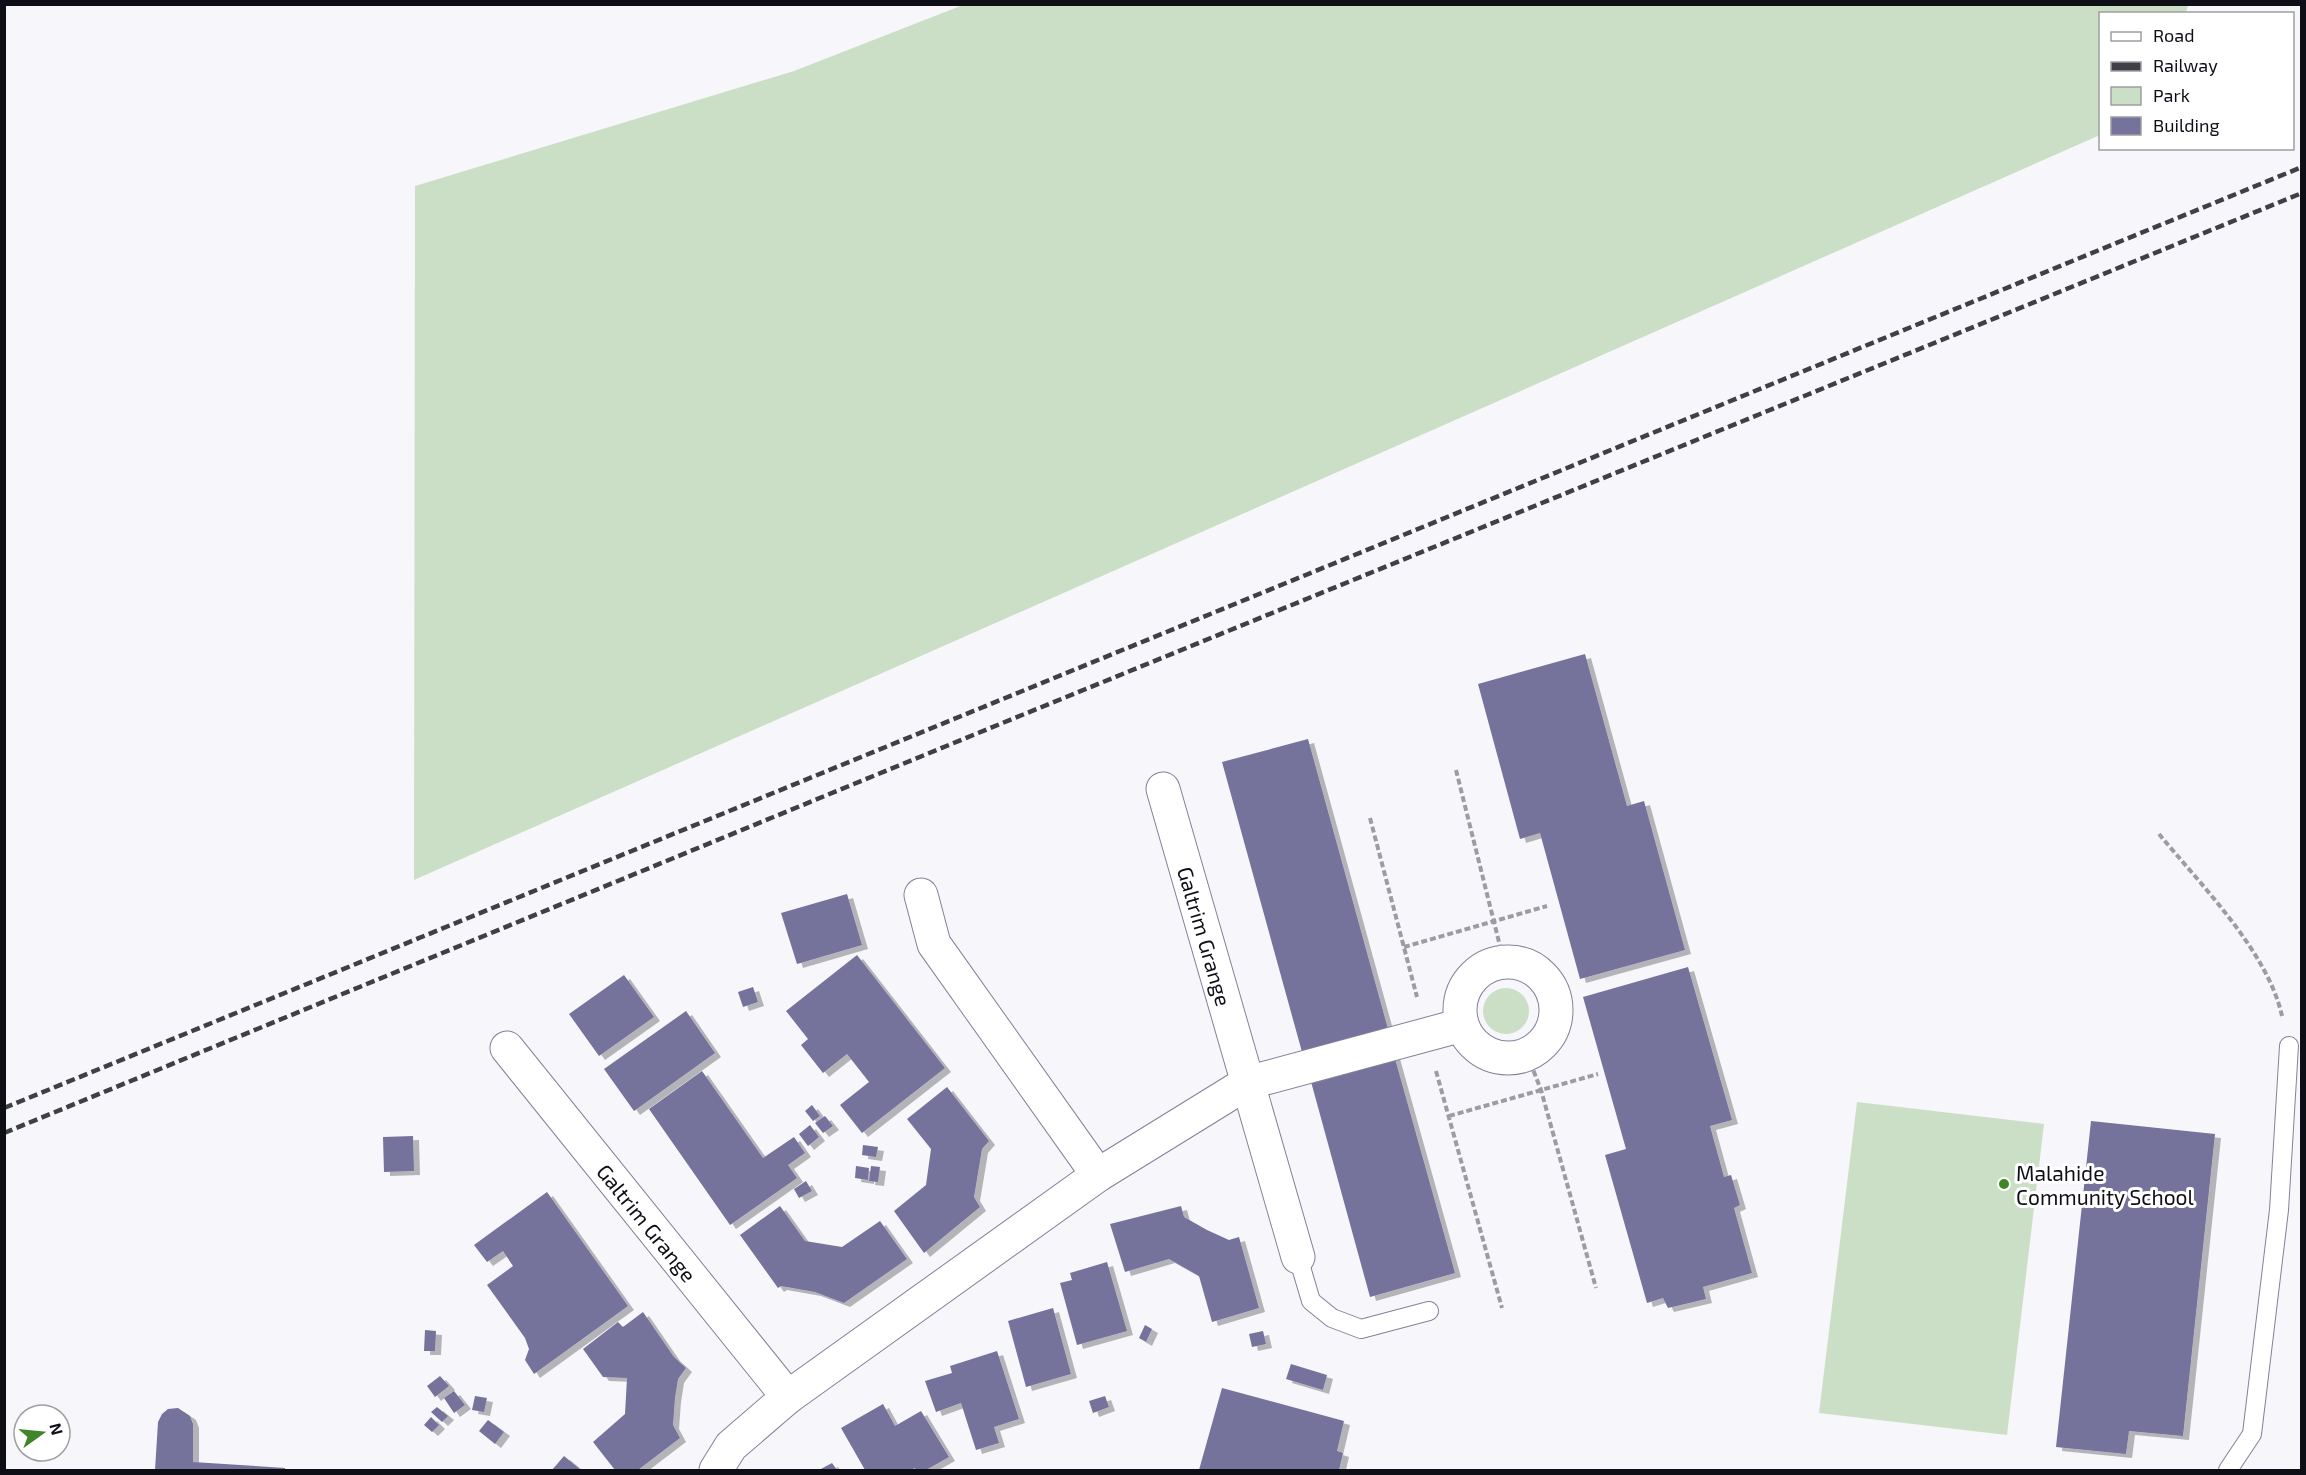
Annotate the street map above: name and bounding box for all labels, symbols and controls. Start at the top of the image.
legend [2099,12,2294,150]
text: Road [2153,24,2194,46]
text: Railway [2153,54,2218,76]
text: Park [2153,84,2190,106]
text: Building [2153,114,2220,136]
street label: Galtrim Grange [1173,863,1237,1009]
street label: Galtrim Grange [593,1159,702,1286]
place label: Malahide Community School [2016,1160,2195,1209]
marker: Malahide Community School [1997,1177,2011,1191]
north arrow [12,1403,72,1463]
text: N [46,1421,68,1437]

